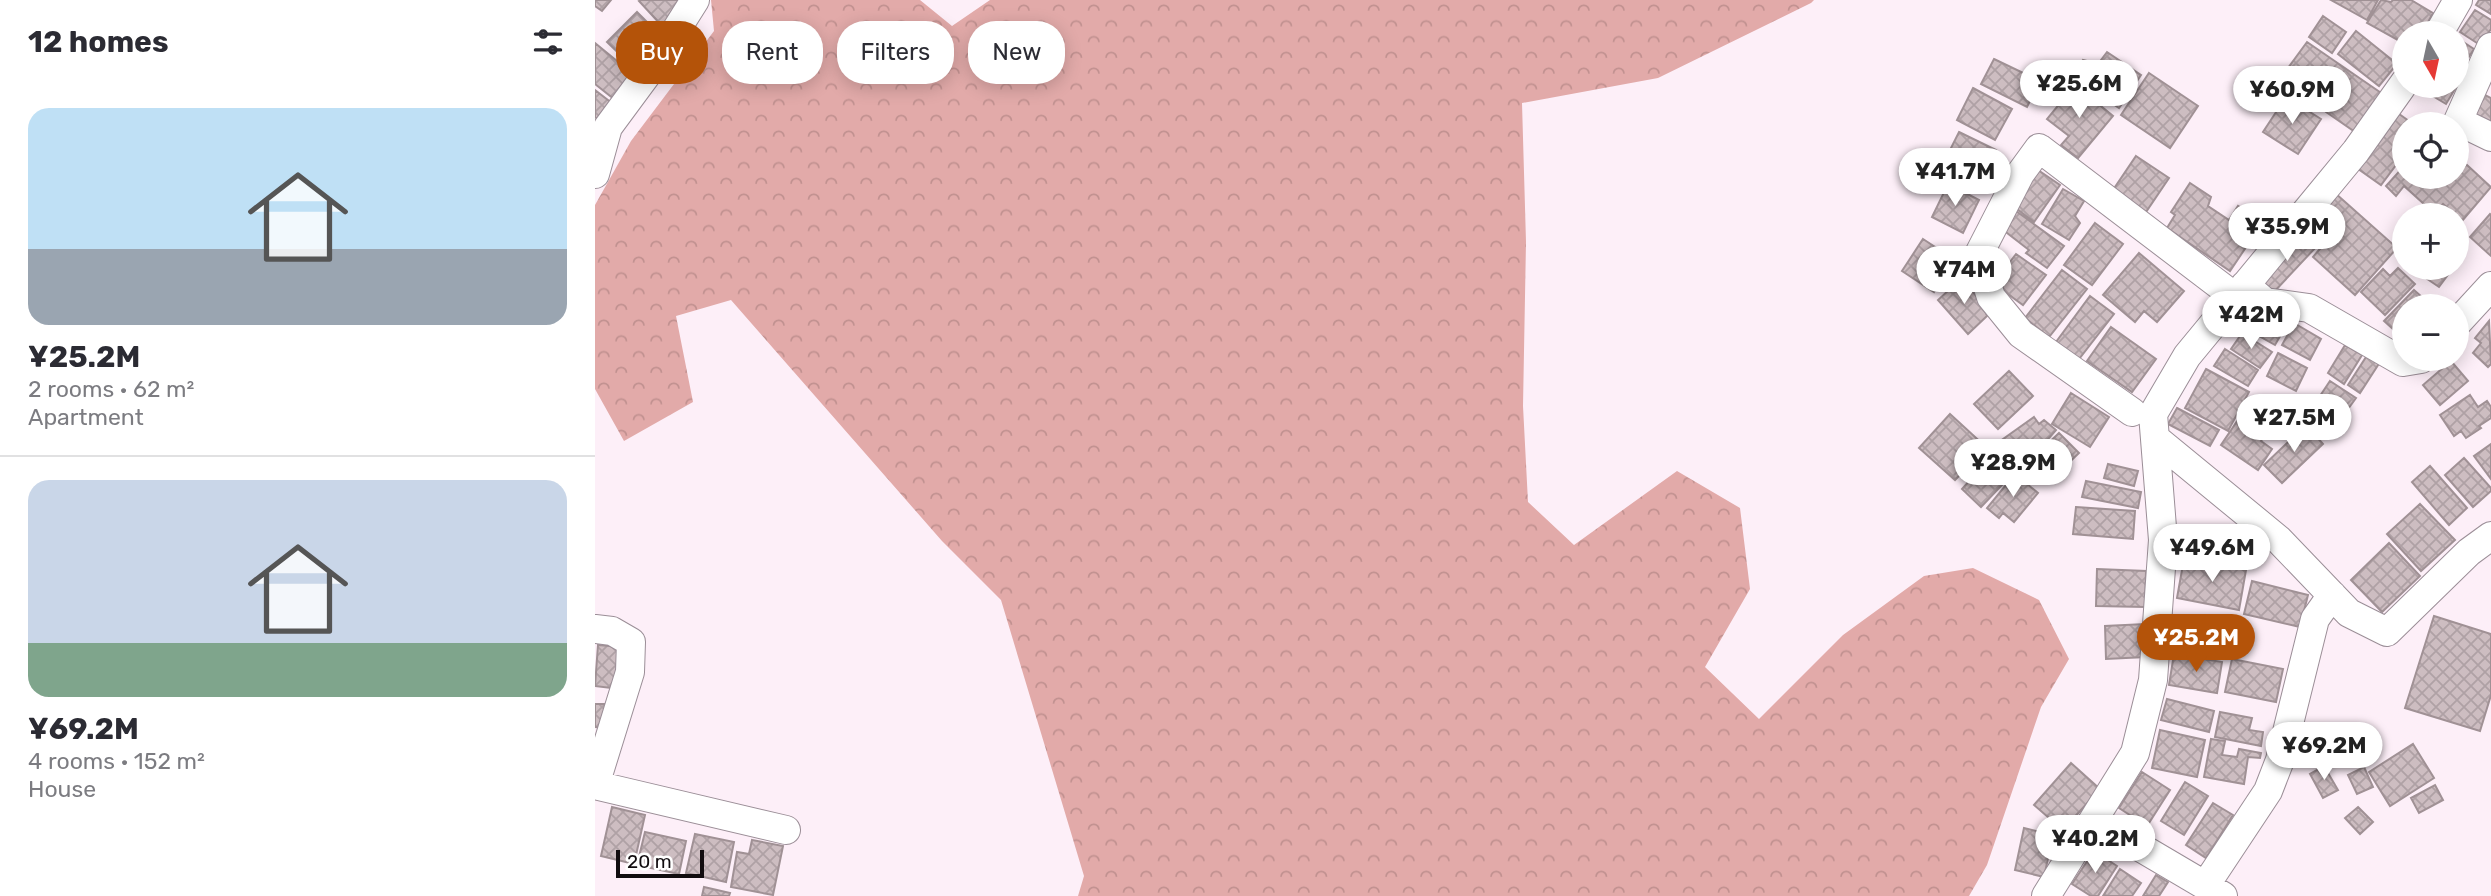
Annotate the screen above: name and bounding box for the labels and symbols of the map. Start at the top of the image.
north arrow [2392,21,2469,98]
pin: ¥25.6M [2022,60,2136,120]
pin: ¥60.9M [2235,66,2349,126]
pin: ¥41.7M [1898,148,2012,208]
pin: ¥35.9M [2230,204,2344,263]
pin: ¥74M [1923,246,2005,306]
pin: ¥42M [2210,292,2292,351]
pin: ¥27.5M [2237,394,2351,454]
pin: ¥28.9M [1956,440,2070,499]
pin: ¥49.6M [2155,524,2269,584]
pin: ¥25.2M [2139,614,2253,674]
pin: ¥69.2M [2267,722,2381,782]
pin: ¥40.2M [2038,816,2152,875]
scale bar [616,847,703,879]

